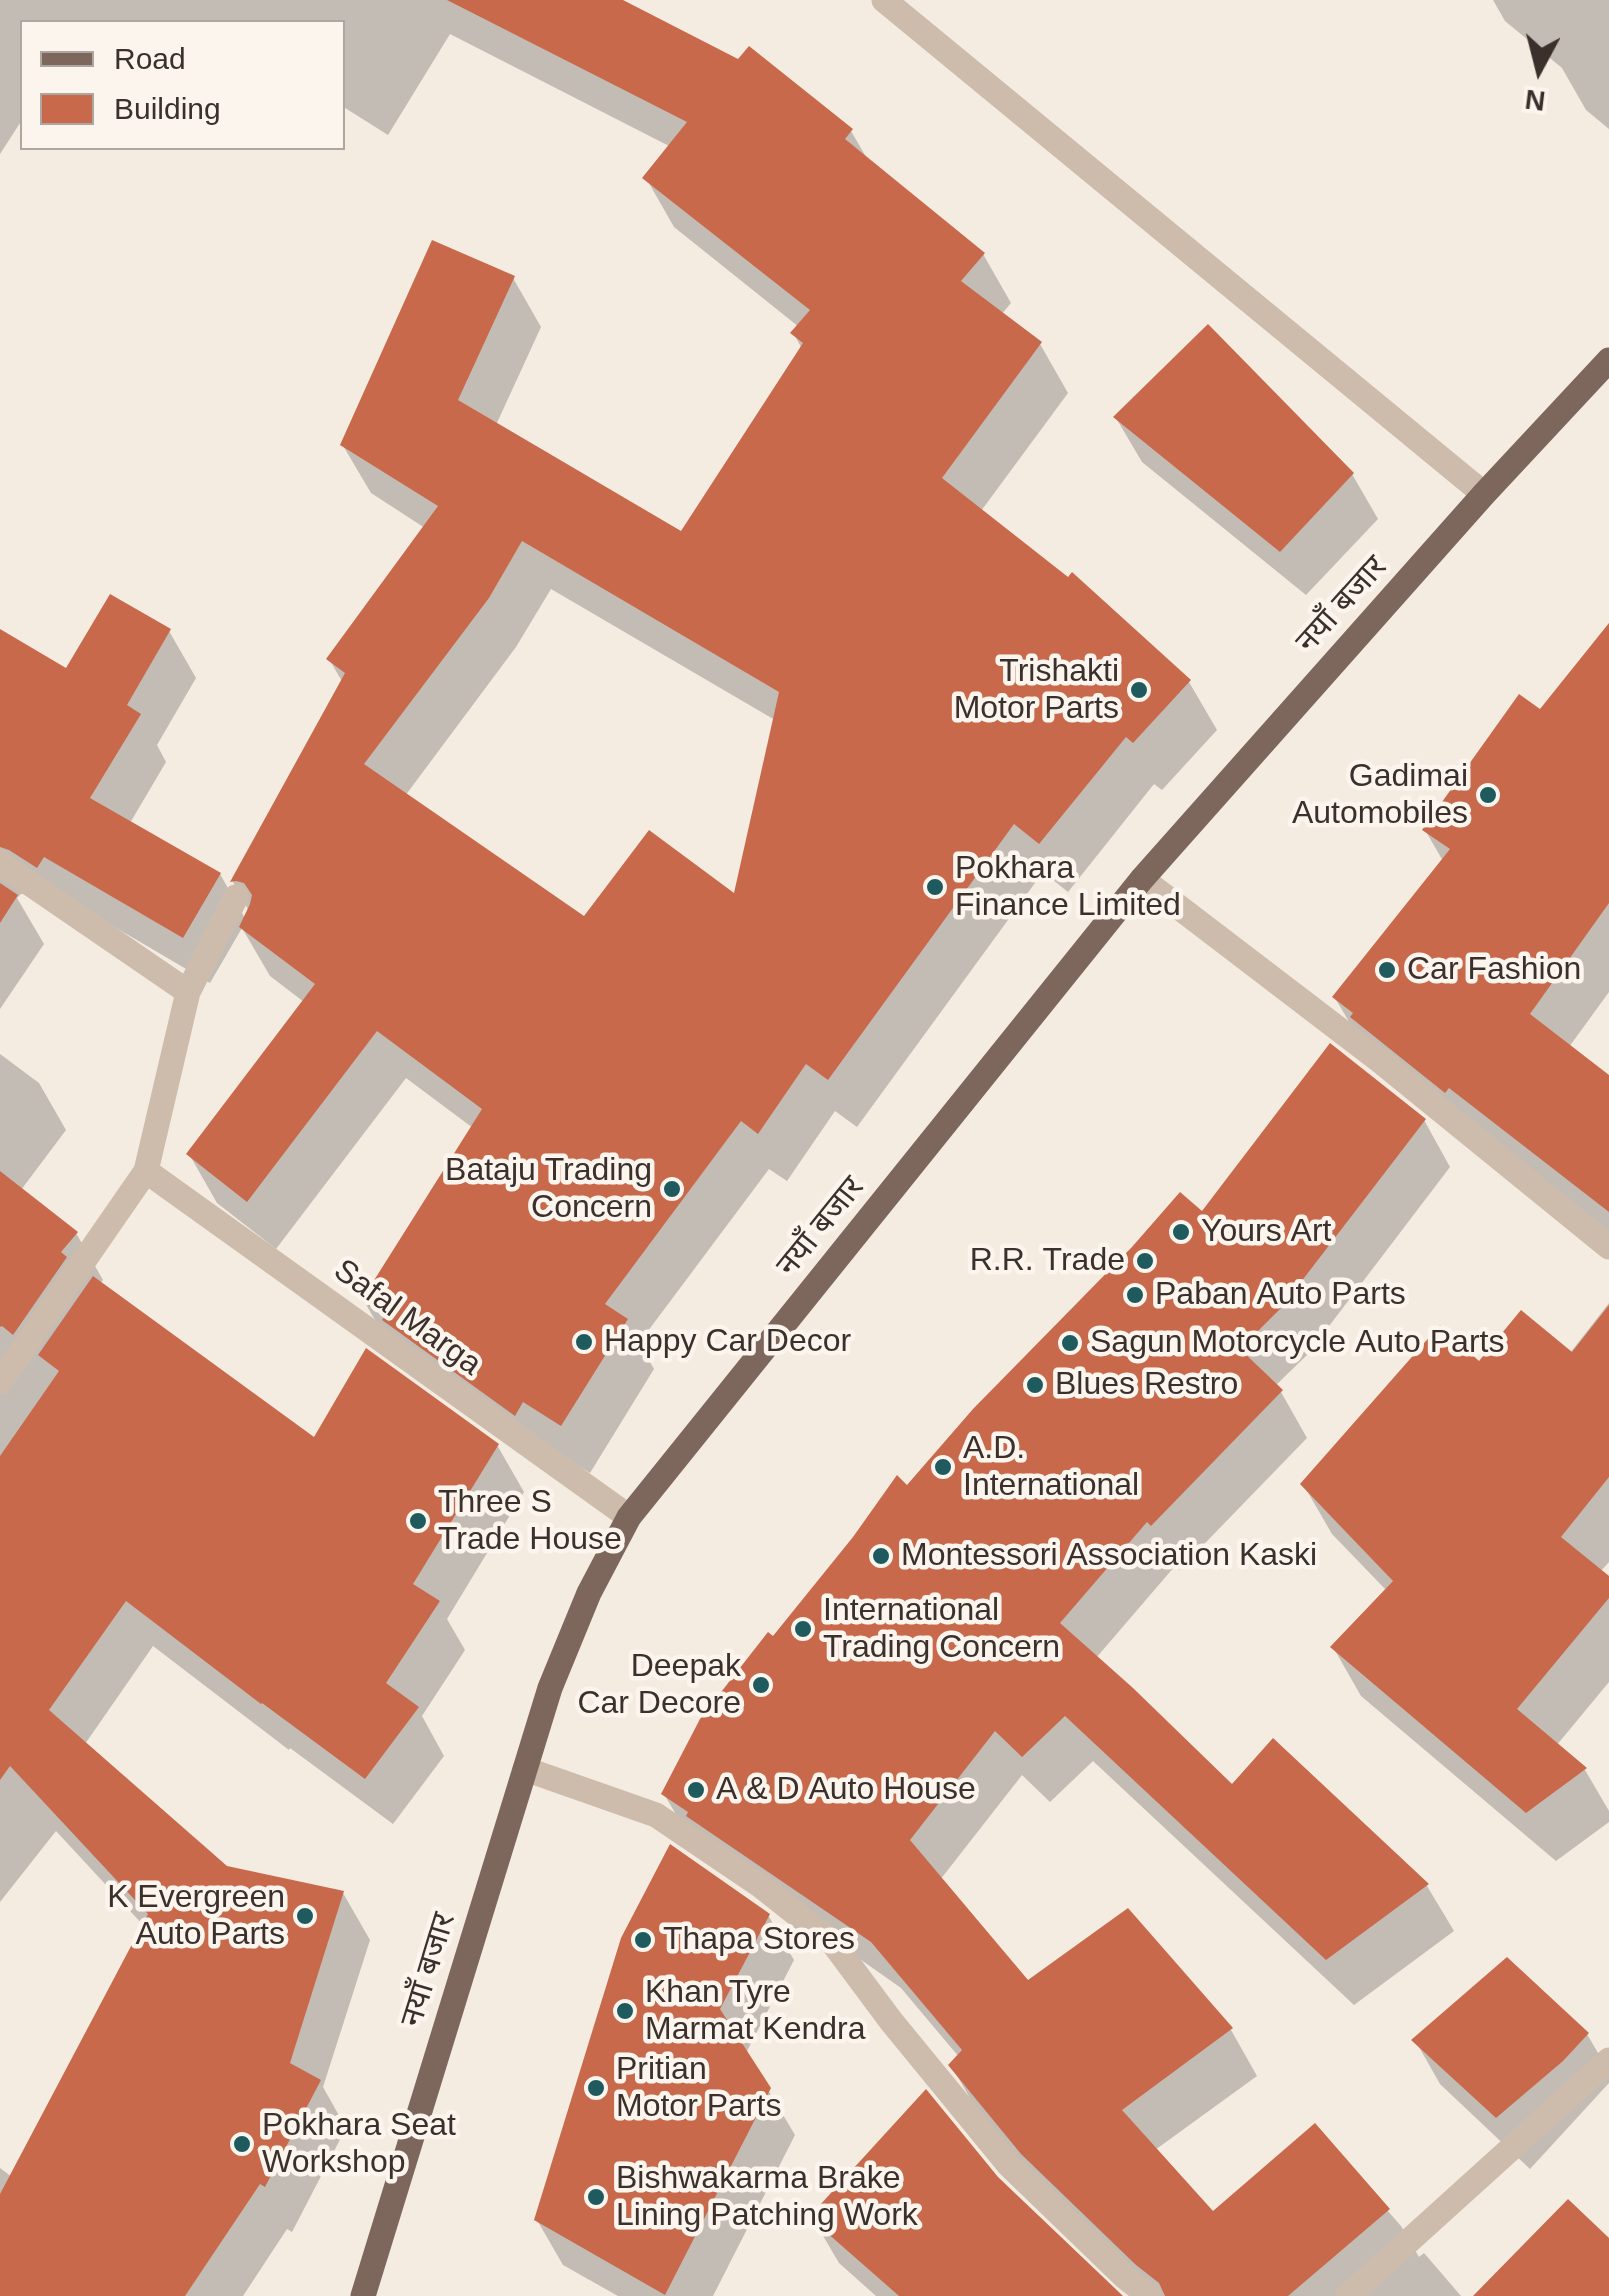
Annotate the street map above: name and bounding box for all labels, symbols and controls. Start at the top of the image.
legend [20,20,345,150]
north arrow [1489,20,1589,120]
text: Road [114,42,186,75]
text: N [1523,84,1547,117]
text: Building [114,92,221,125]
street label: नयाँ बजार [1289,549,1395,661]
place label: Trishakti Motor Parts [954,653,1119,728]
marker: Trishakti Motor Parts [1128,679,1150,701]
place label: Gadimai Automobiles [1292,758,1468,833]
marker: Gadimai Automobiles [1477,784,1499,806]
place label: Pokhara Finance Limited [955,850,1181,925]
marker: Pokhara Finance Limited [924,876,946,898]
place label: Car Fashion [1407,951,1581,989]
marker: Car Fashion [1376,959,1398,981]
place label: Bataju Trading Concern [445,1152,652,1227]
street label: नयाँ बजार [769,1169,873,1285]
marker: Bataju Trading Concern [661,1178,683,1200]
place label: Yours Art [1201,1213,1331,1251]
marker: Yours Art [1170,1221,1192,1243]
place label: R.R. Trade [970,1242,1125,1280]
marker: R.R. Trade [1134,1250,1156,1272]
street label: Safal Marga [326,1252,488,1384]
place label: Paban Auto Parts [1155,1276,1406,1314]
marker: Paban Auto Parts [1124,1284,1146,1306]
place label: Happy Car Decor [604,1323,851,1361]
place label: Sagun Motorcycle Auto Parts [1090,1324,1504,1362]
marker: Happy Car Decor [573,1331,595,1353]
marker: Sagun Motorcycle Auto Parts [1059,1332,1081,1354]
place label: Blues Restro [1055,1366,1238,1404]
marker: Blues Restro [1024,1374,1046,1396]
place label: A.D. International [963,1430,1139,1505]
marker: A.D. International [932,1456,954,1478]
place label: Three S Trade House [438,1484,622,1559]
marker: Three S Trade House [407,1510,429,1532]
place label: Montessori Association Kaski [901,1537,1317,1575]
marker: Montessori Association Kaski [870,1545,892,1567]
place label: International Trading Concern [823,1592,1060,1667]
marker: International Trading Concern [792,1618,814,1640]
place label: Deepak Car Decore [577,1648,741,1723]
marker: Deepak Car Decore [750,1674,772,1696]
place label: A & D Auto House [716,1771,976,1809]
marker: A & D Auto House [685,1779,707,1801]
place label: K Evergreen Auto Parts [107,1879,285,1954]
marker: K Evergreen Auto Parts [294,1905,316,1927]
street label: नयाँ बजार [394,1908,464,2032]
place label: Thapa Stores [663,1921,855,1959]
marker: Thapa Stores [632,1929,654,1951]
place label: Khan Tyre Marmat Kendra [645,1974,866,2049]
marker: Khan Tyre Marmat Kendra [614,2000,636,2022]
place label: Pritian Motor Parts [616,2051,781,2126]
marker: Pritian Motor Parts [585,2077,607,2099]
place label: Pokhara Seat Workshop [262,2107,456,2182]
marker: Pokhara Seat Workshop [231,2133,253,2155]
place label: Bishwakarma Brake Lining Patching Work [616,2160,918,2235]
marker: Bishwakarma Brake Lining Patching Work [585,2186,607,2208]

